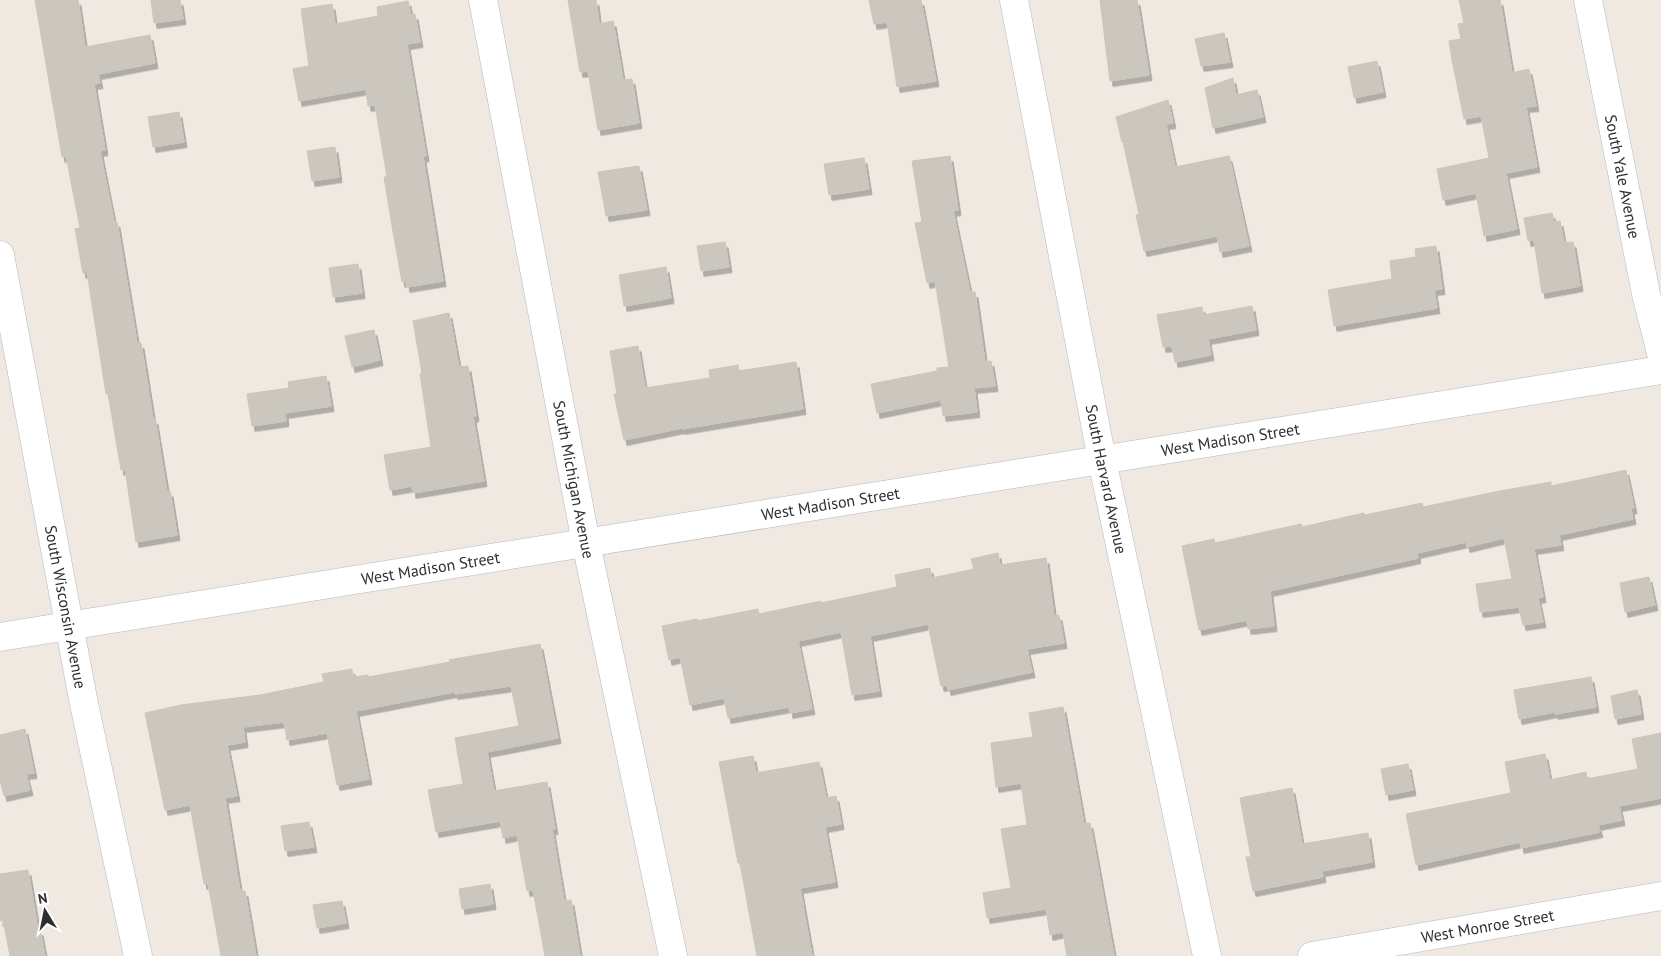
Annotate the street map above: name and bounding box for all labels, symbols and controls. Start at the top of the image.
street label: South Yale Avenue [1601,113,1645,240]
street label: South Michigan Avenue [549,399,599,560]
street label: South Harvard Avenue [1082,403,1132,556]
street label: West Madison Street [1160,418,1301,460]
street label: West Madison Street [760,482,902,525]
street label: South Wisconsin Avenue [41,523,91,690]
street label: West Madison Street [360,547,502,589]
north arrow [20,886,70,936]
text: N [37,889,49,908]
street label: West Monroe Street [1419,904,1556,947]

